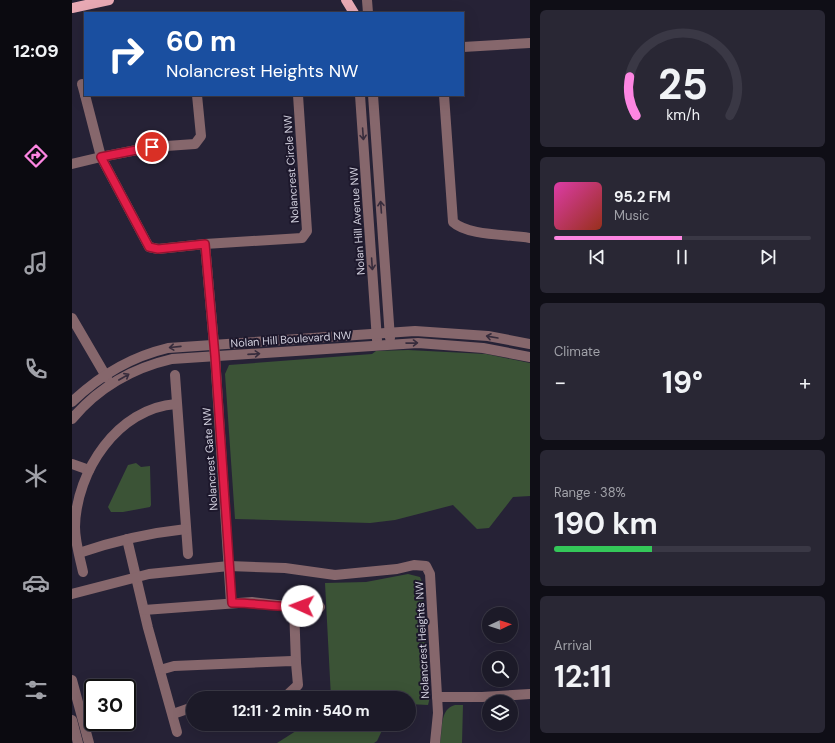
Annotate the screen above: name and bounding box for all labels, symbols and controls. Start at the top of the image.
text: 60 m [166,23,236,60]
icon: right [100,28,152,80]
text: 12:09 [13,39,59,63]
text: 25 [658,58,707,112]
text: Nolancrest Heights NW [166,59,359,83]
text: km/h [666,106,699,124]
street label: Nolancrest Circle NW [280,114,302,224]
one-way arrow [359,127,366,140]
pin [135,130,169,164]
icon: arrive [141,136,163,158]
icon: directions [22,142,50,170]
street label: Nolan Hill Avenue NW [346,166,368,276]
text: 95.2 FM [614,187,670,207]
one-way arrow [377,201,384,214]
text: Music [614,207,649,224]
icon: previous [586,246,608,268]
icon: pause [671,246,693,268]
icon: next [757,246,779,268]
icon: music [22,249,50,277]
one-way arrow [368,257,375,270]
street label: Nolan Hill Boulevard NW [230,328,352,350]
one-way arrow [486,332,499,340]
one-way arrow [405,340,418,347]
one-way arrow [169,343,182,351]
text: Climate [554,343,600,360]
one-way arrow [247,350,260,357]
icon: phone [22,355,50,383]
text: 19° [662,363,703,402]
text: − [554,368,566,397]
text: + [799,368,811,397]
one-way arrow [118,373,130,381]
street label: Nolancrest Gate NW [199,407,221,511]
icon: climate [22,462,50,490]
text: Range · 38% [554,484,626,501]
text: 190 km [554,504,658,543]
icon: car [22,569,50,597]
street label: Nolancrest Heights NW [412,581,432,699]
position arrow [281,585,323,627]
north arrow [482,607,518,643]
map controls [482,607,518,731]
text: Arrival [554,637,592,654]
button: search [482,651,518,687]
text: 12:11 [554,657,612,696]
icon: filters [22,676,50,704]
speed limit sign: 30 [84,679,136,731]
button: layers [482,695,518,731]
text: 12:11 · 2 min · 540 m [232,701,370,721]

